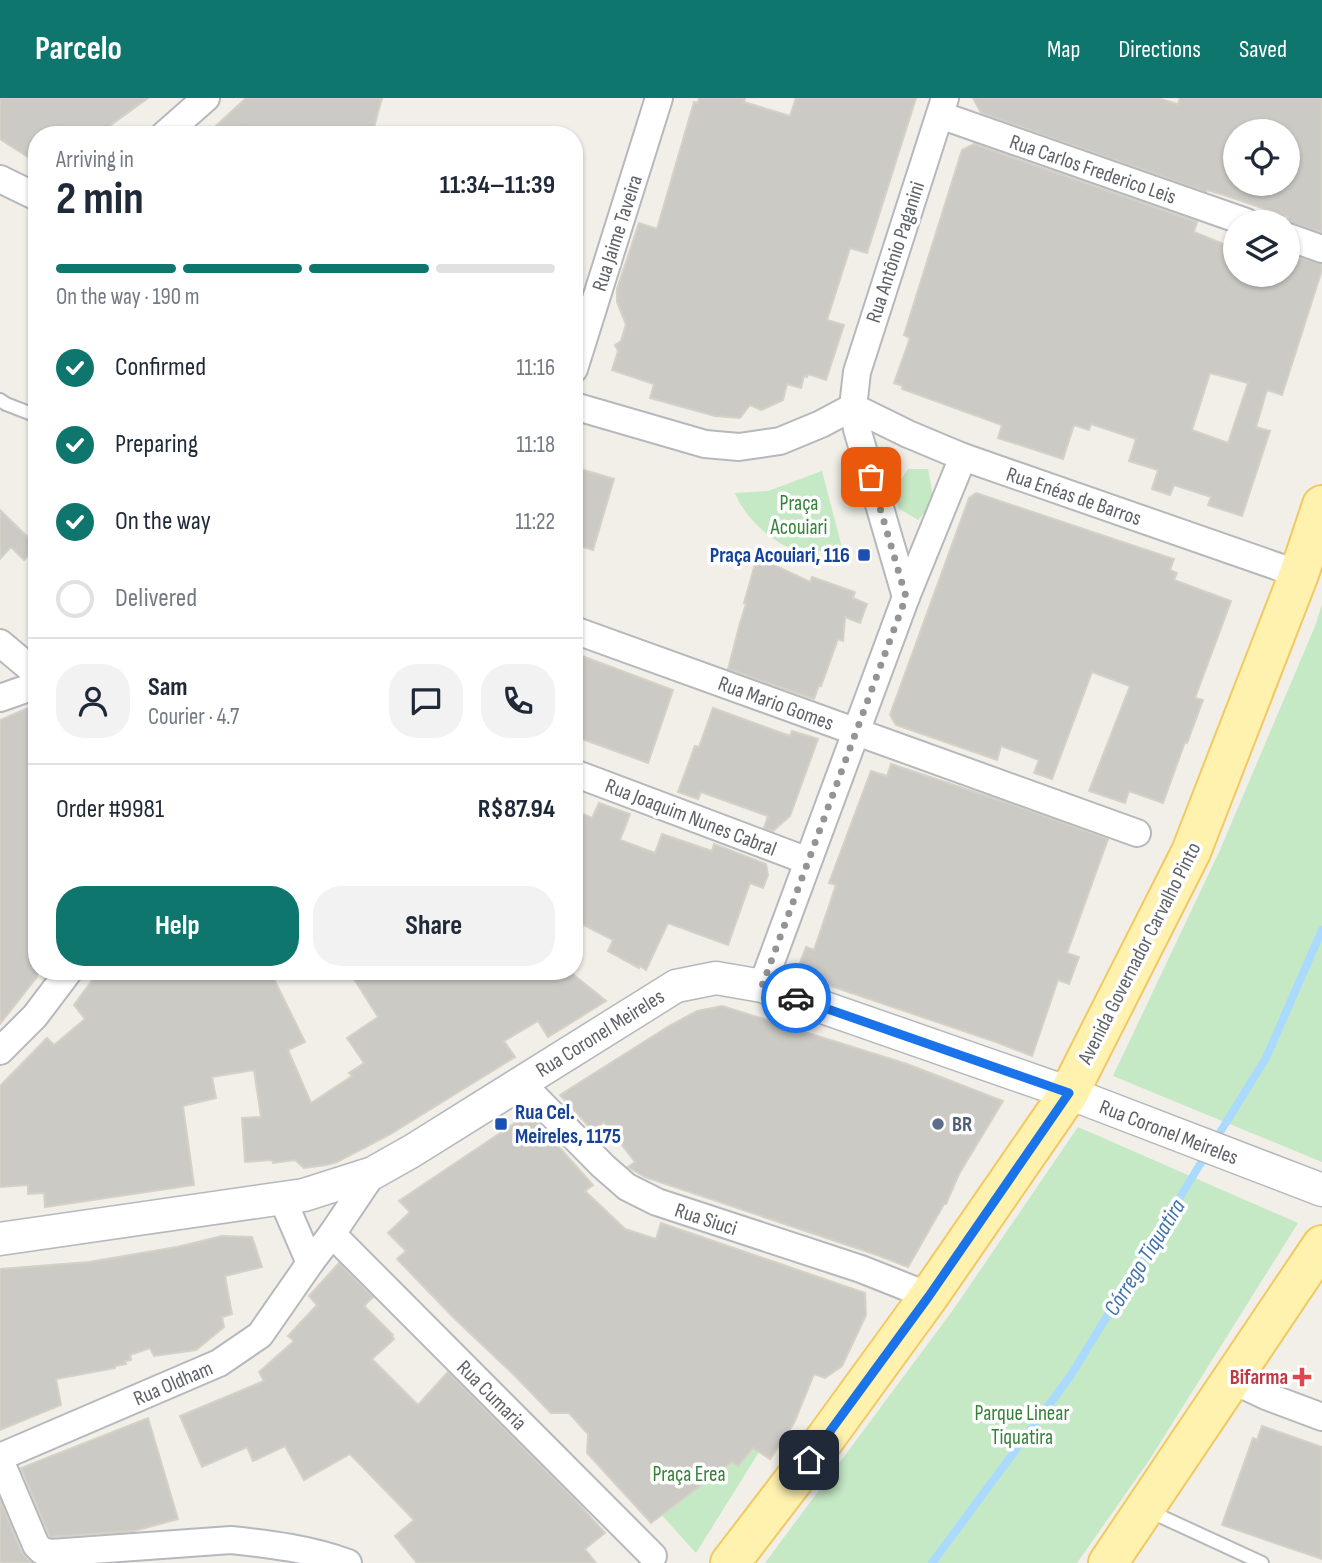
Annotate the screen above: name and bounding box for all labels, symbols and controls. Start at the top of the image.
text: Parcelo [35,29,122,69]
text: Map [1047,35,1080,64]
text: Directions [1118,35,1201,64]
text: Saved [1239,35,1287,64]
map controls [1223,119,1300,287]
button: locate [1223,119,1300,196]
street label: Rua Carlos Frederico Leis [1006,129,1179,210]
text: Arriving in [56,146,134,174]
text: 11:34–11:39 [440,170,555,201]
text: 2 min [56,172,144,227]
street label: Rua Jaime Taveira [587,172,648,294]
street label: Rua Antônio Paganini [861,178,930,326]
button: layers [1223,210,1300,287]
text: On the way · 190 m [56,283,199,311]
icon: check [56,349,94,387]
text: Confirmed [115,352,206,383]
text: 11:16 [516,354,555,382]
icon: check [56,426,94,464]
text: Preparing [115,429,198,460]
text: 11:18 [516,431,555,459]
pin [841,447,901,507]
icon: bag [852,458,890,496]
street label: Rua Enéas de Barros [1003,462,1145,531]
park label: Praça Acouiari [769,491,828,540]
icon: check [56,503,94,541]
text: On the way [115,506,211,537]
text: 11:22 [516,508,555,536]
place label: Praça Acouiari, 116 [710,543,850,568]
marker: Praça Acouiari, 116 [856,547,872,563]
text: Delivered [115,583,197,614]
button: person [56,664,130,738]
button: chat [389,664,463,738]
button: phone [481,664,555,738]
street label: Rua Mario Gomes [715,671,837,736]
text: Sam [148,672,188,703]
text: Courier · 4.7 [148,703,239,731]
street label: Rua Joaquim Nunes Cabral [602,773,780,862]
text: Order #9981 [56,794,164,825]
text: R$87.94 [478,794,555,825]
street label: Avenida Governador Carvalho Pinto [1072,838,1206,1069]
button: Help [56,886,299,966]
button: Share [313,886,555,966]
courier [761,963,831,1033]
icon: car [777,979,815,1017]
street label: Rua Coronel Meireles [532,984,669,1083]
street label: Rua Coronel Meireles [1096,1095,1242,1170]
place label: Rua Cel. Meireles, 1175 [515,1100,621,1149]
place label: BR [952,1112,972,1137]
marker: Rua Cel. Meireles, 1175 [493,1116,509,1132]
marker: BR [930,1116,946,1132]
water label: Córrego Tiquatira [1098,1194,1192,1321]
street label: Rua Siuci [672,1198,740,1241]
street label: Rua Cumaria [452,1355,532,1435]
street label: Rua Oldham [130,1356,217,1411]
place label: Bifarma [1230,1365,1288,1390]
marker: Bifarma [1294,1369,1310,1385]
park label: Parque Linear Tiquatira [975,1401,1069,1450]
pin [779,1430,839,1490]
icon: home [790,1441,828,1479]
park label: Praça Erea [652,1462,726,1487]

